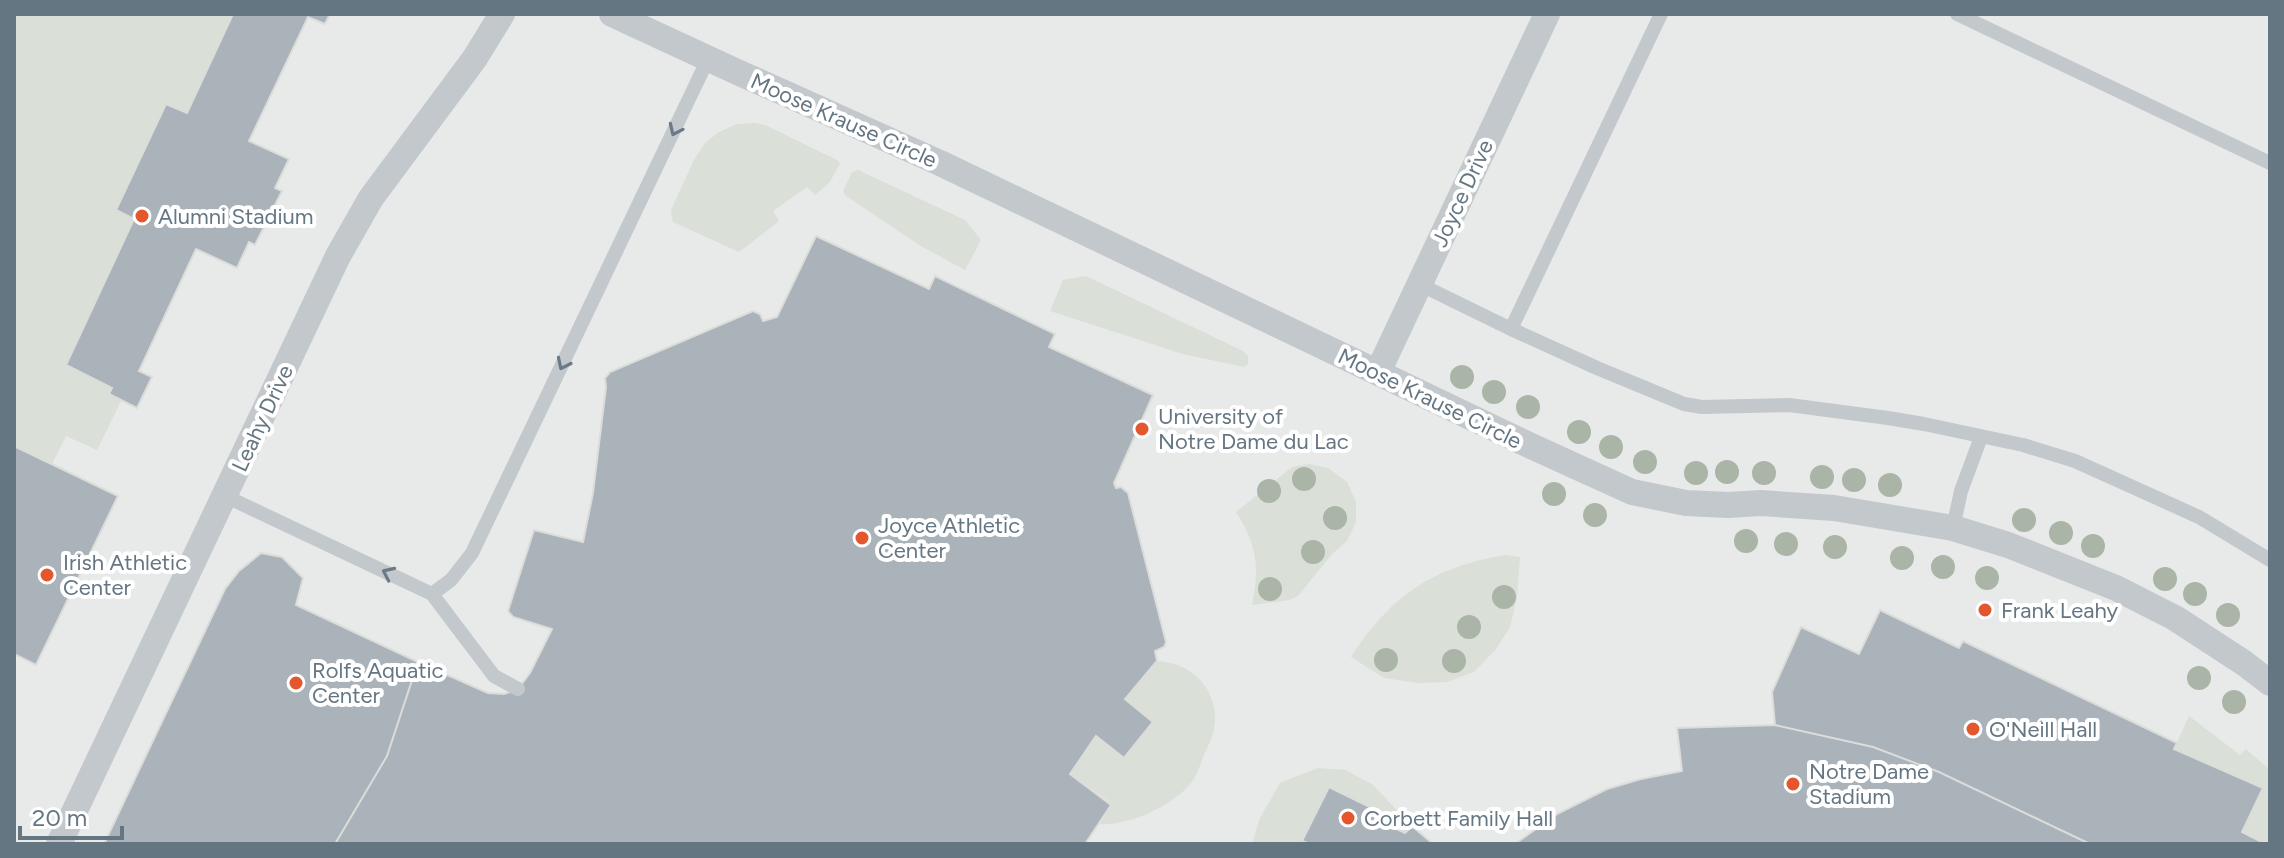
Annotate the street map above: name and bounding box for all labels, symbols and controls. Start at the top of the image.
street label: Moose Krause Circle [746,67,941,174]
one-way arrow [669,121,685,136]
street label: Joyce Drive [1426,135,1499,251]
place label: Alumni Stadium [158,203,314,230]
marker: Alumni Stadium [133,207,151,225]
street label: Moose Krause Circle [1334,342,1526,455]
one-way arrow [557,356,573,371]
street label: Leahy Drive [226,361,299,476]
place label: University of Notre Dame du Lac [1158,403,1349,455]
marker: University of Notre Dame du Lac [1133,420,1151,438]
place label: Joyce Athletic Center [878,512,1020,564]
marker: Joyce Athletic Center [853,529,871,547]
place label: Irish Athletic Center [63,549,187,601]
marker: Irish Athletic Center [38,566,56,584]
one-way arrow [382,567,396,583]
place label: Frank Leahy [2001,597,2119,624]
marker: Frank Leahy [1976,601,1994,619]
place label: Rolfs Aquatic Center [312,657,444,709]
marker: Rolfs Aquatic Center [287,674,305,692]
place label: O'Neill Hall [1989,716,2097,743]
marker: O'Neill Hall [1964,720,1982,738]
place label: Notre Dame Stadium [1809,758,1929,810]
marker: Notre Dame Stadium [1784,775,1802,793]
scale bar [20,790,122,840]
text: 20 m [32,803,87,832]
place label: Corbett Family Hall [1364,805,1553,832]
marker: Corbett Family Hall [1339,809,1357,827]

